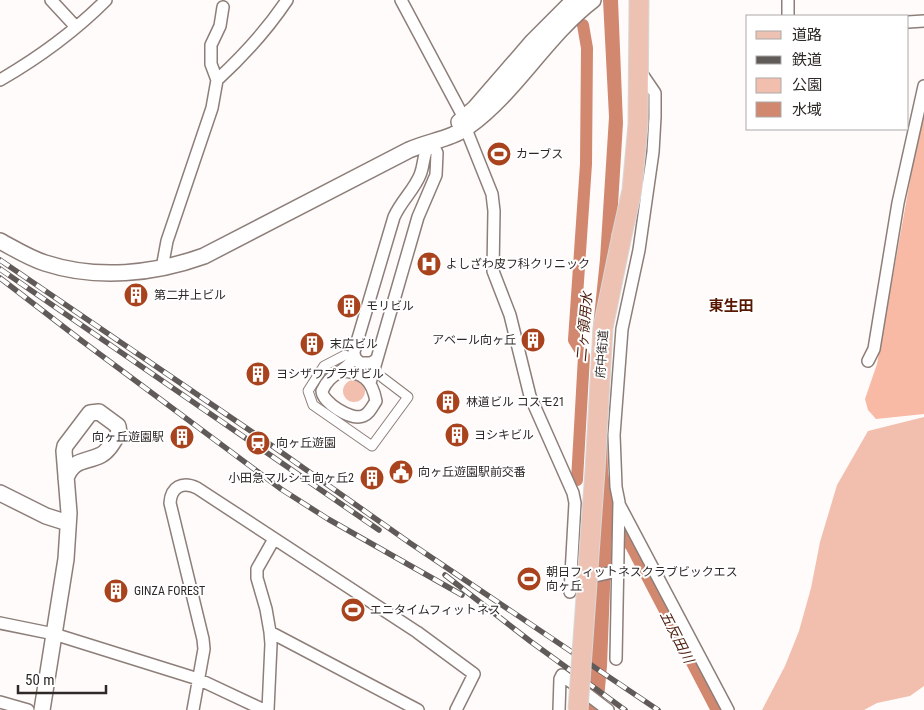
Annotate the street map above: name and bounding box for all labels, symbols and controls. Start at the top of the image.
legend [746,15,909,130]
text: 道路 [792,26,822,44]
text: 鉄道 [792,51,822,69]
text: 公園 [792,76,822,94]
text: 水域 [792,101,822,119]
sports icon: カーブス [486,141,512,167]
place label: カーブス [516,147,563,161]
hospital icon: よしざわ皮フ科クリニック [416,251,442,277]
place label: よしざわ皮フ科クリニック [446,257,590,271]
building icon: 第二井上ビル [123,282,149,308]
place label: 第二井上ビル [154,288,226,302]
water label: 二ヶ領用水 [573,289,595,363]
building icon: モリビル [336,293,362,319]
district label: 東生田 [708,297,754,315]
place label: モリビル [366,299,414,313]
building icon: アベール向ヶ丘 [520,327,546,353]
street label: 府中街道 [593,330,611,378]
building icon: 末広ビル [299,331,325,357]
place label: アベール向ヶ丘 [432,333,516,347]
place label: 末広ビル [330,337,378,351]
building icon: ヨシザワプラザビル [245,361,271,387]
place label: ヨシザワプラザビル [276,367,384,381]
building icon: 林道ビル コスモ21 [435,389,461,415]
place label: 林道ビル コスモ21 [466,395,565,409]
building icon: ヨシキビル [444,422,470,448]
building icon: 向ヶ丘遊園駅 [169,424,195,450]
place label: ヨシキビル [474,428,534,442]
place label: 向ヶ丘遊園駅 [92,430,164,444]
station icon: 向ヶ丘遊園 [245,430,271,456]
place label: 向ヶ丘遊園 [276,436,336,450]
public building icon: 向ヶ丘遊園駅前交番 [388,459,414,485]
building icon: 小田急マルシェ向ヶ丘2 [359,465,385,491]
place label: 向ヶ丘遊園駅前交番 [418,465,526,479]
place label: 小田急マルシェ向ヶ丘2 [228,471,354,485]
place label: 朝日フィットネスクラブビックエス 向ヶ丘 [546,565,738,593]
sports icon: 朝日フィットネスクラブビックエス 向ヶ丘 [516,566,542,592]
building icon: GINZA FOREST [103,578,129,604]
place label: GINZA FOREST [134,584,205,598]
sports icon: エニタイムフィットネス [340,597,366,623]
place label: エニタイムフィットネス [370,603,501,617]
water label: 五反田川 [657,608,698,667]
scale bar [18,662,105,694]
text: 50 m [25,671,55,689]

